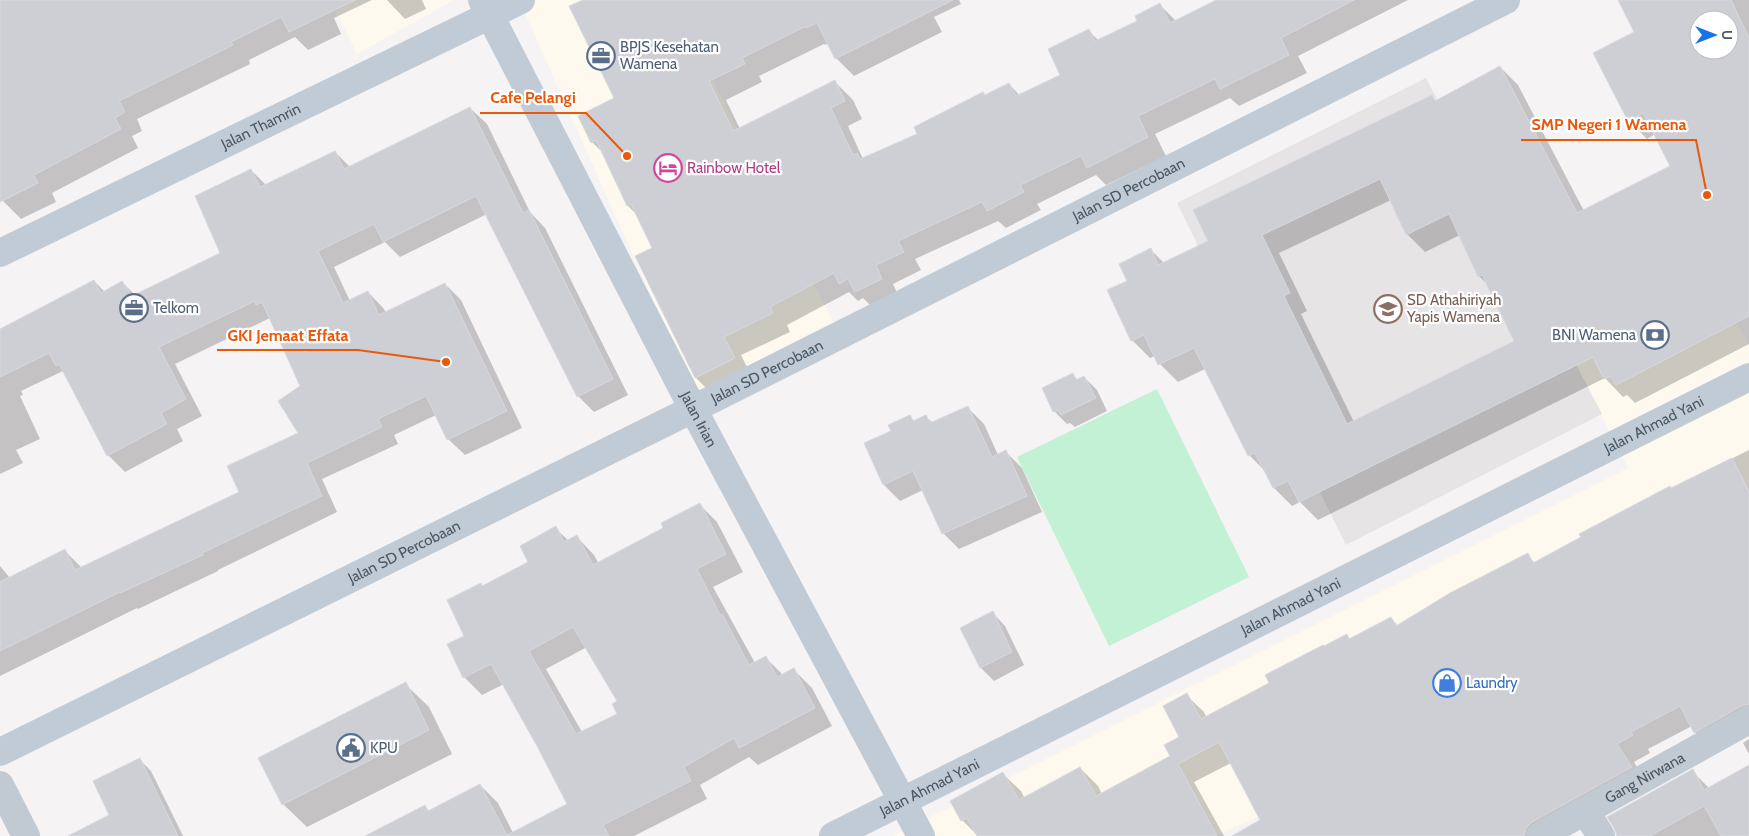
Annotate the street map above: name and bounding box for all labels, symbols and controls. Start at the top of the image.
north arrow [1689,10,1739,60]
text: U [1718,30,1736,40]
place label: BPJS Kesehatan Wamena [620,38,719,73]
office icon: BPJS Kesehatan Wamena [586,41,616,71]
callout: Cafe Pelangi [480,82,586,113]
text: Cafe Pelangi [490,88,576,107]
street label: Jalan Thamrin [217,99,304,154]
callout: SMP Negeri 1 Wamena [1521,109,1696,140]
text: SMP Negeri 1 Wamena [1531,115,1687,134]
hotel icon: Rainbow Hotel [653,153,683,183]
street label: Jalan SD Percobaan [1069,154,1188,226]
place label: Rainbow Hotel [687,159,781,177]
place label: SD Athahiriyah Yapis Wamena [1406,291,1501,326]
office icon: Telkom [119,293,149,323]
school or university icon: SD Athahiriyah Yapis Wamena [1373,294,1403,324]
place label: Telkom [153,299,199,317]
callout: GKI Jemaat Effata [217,319,358,350]
bank icon: BNI Wamena [1640,320,1670,350]
text: GKI Jemaat Effata [227,326,349,345]
place label: BNI Wamena [1552,326,1637,344]
street label: Jalan SD Percobaan [707,336,826,408]
street label: Jalan Irian [676,388,721,450]
street label: Jalan Ahmad Yani [1600,392,1707,458]
street label: Jalan SD Percobaan [344,517,463,588]
street label: Jalan Ahmad Yani [1237,574,1344,640]
shop icon: Laundry [1432,668,1462,698]
place label: Laundry [1466,674,1518,692]
public building icon: KPU [336,733,366,763]
place label: KPU [370,739,398,757]
street label: Gang Nirwana [1602,748,1689,807]
street label: Jalan Ahmad Yani [876,755,982,821]

